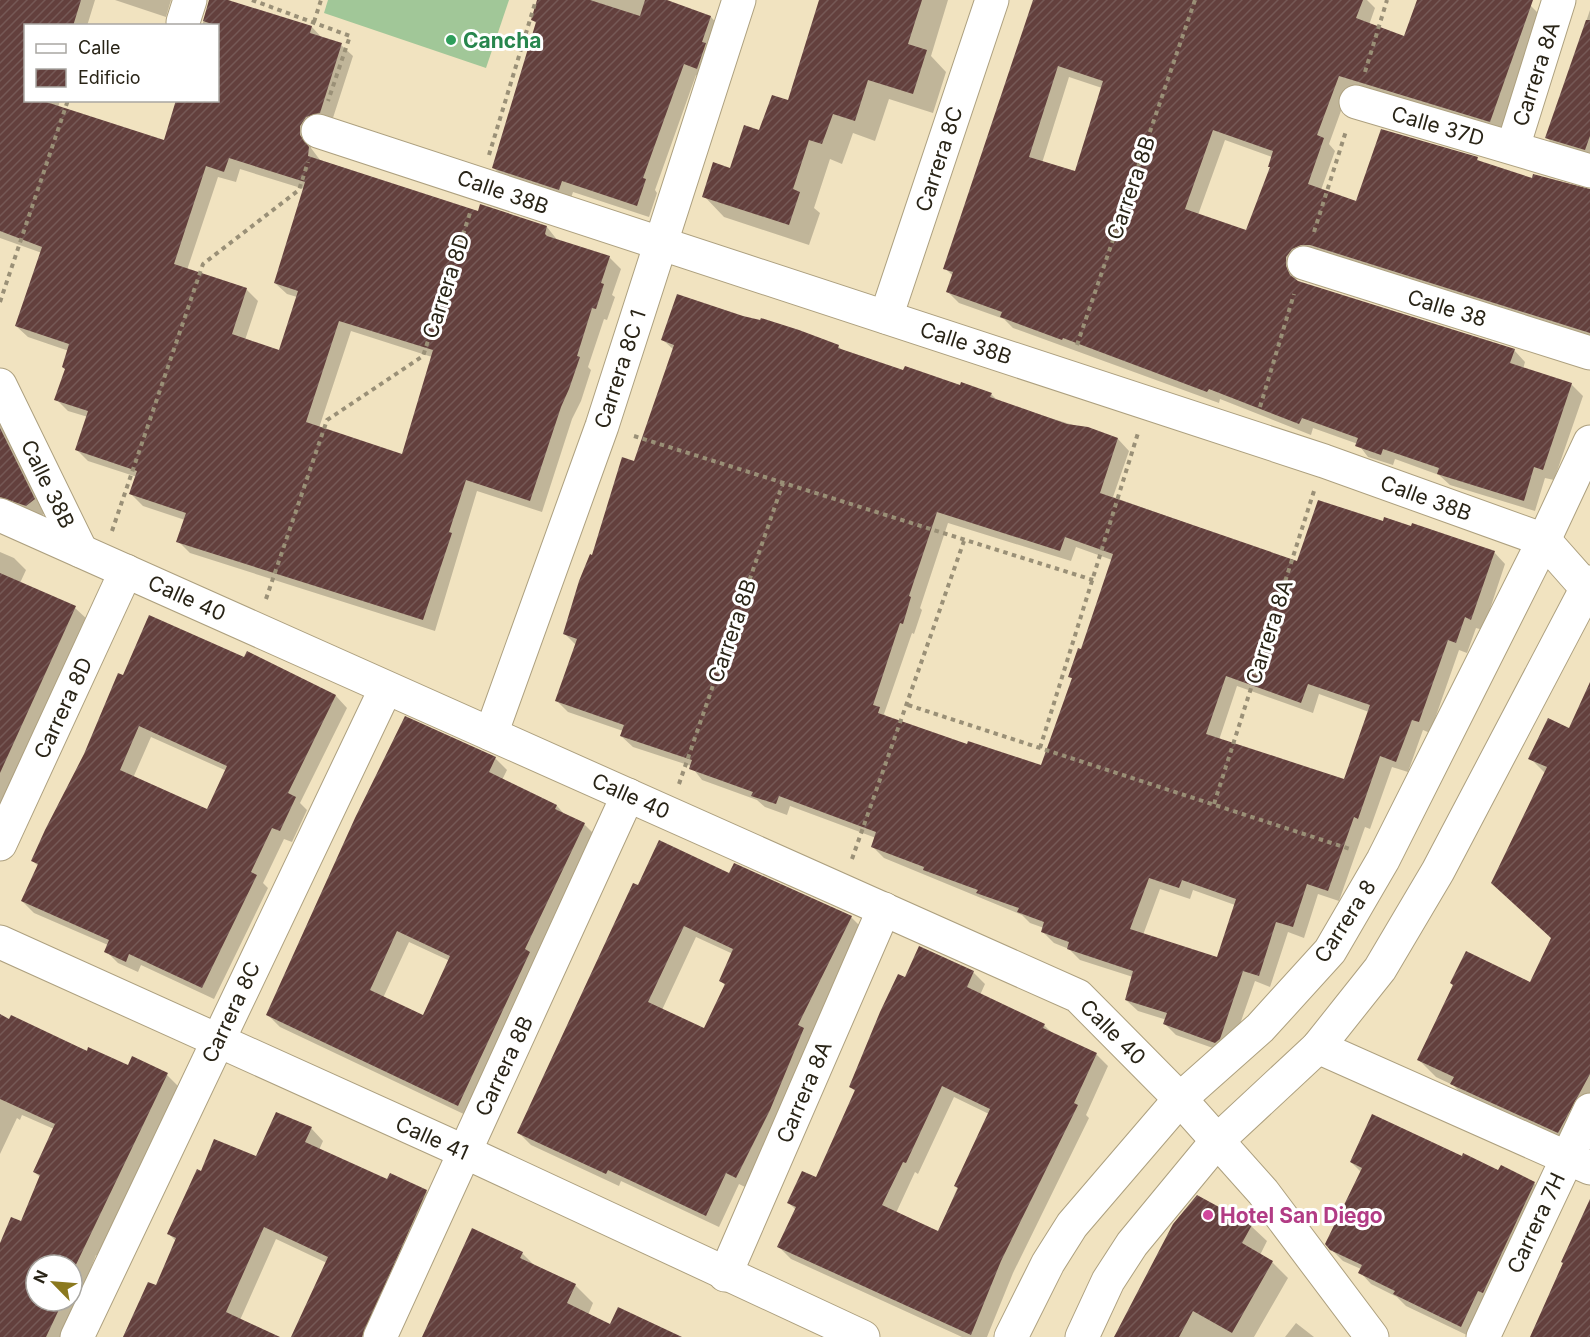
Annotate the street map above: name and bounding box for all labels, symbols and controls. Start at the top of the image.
street label: Carrera 8A [1507,19,1565,129]
legend [24,24,219,102]
place label: Cancha [463,28,541,53]
marker: Cancha [444,33,458,47]
text: Calle [78,37,120,58]
text: Edificio [78,67,141,88]
street label: Calle 37D [1389,101,1487,151]
street label: Carrera 8C [910,103,968,215]
street label: Carrera 8B [1102,133,1160,243]
street label: Calle 38B [454,165,552,219]
street label: Carrera 8D [417,230,475,342]
street label: Calle 38 [1404,284,1490,332]
street label: Carrera 8C 1 [589,306,651,432]
street label: Calle 38B [917,316,1015,370]
street label: Calle 38B [16,436,80,532]
street label: Calle 38B [1377,470,1475,526]
street label: Calle 40 [144,570,230,626]
street label: Carrera 8B [703,576,761,686]
street label: Carrera 8A [1240,577,1298,687]
street label: Carrera 8D [29,653,97,763]
street label: Calle 40 [588,768,674,824]
street label: Carrera 8 [1309,875,1381,967]
street label: Carrera 8C [197,957,265,1067]
street label: Calle 40 [1075,994,1151,1070]
street label: Carrera 8B [470,1012,538,1120]
street label: Carrera 8A [771,1037,837,1147]
street label: Calle 41 [392,1111,472,1165]
street label: Carrera 7H [1502,1169,1570,1277]
place label: Hotel San Diego [1220,1203,1383,1228]
marker: Hotel San Diego [1201,1208,1215,1222]
north arrow [24,1253,84,1313]
text: N [29,1267,52,1286]

